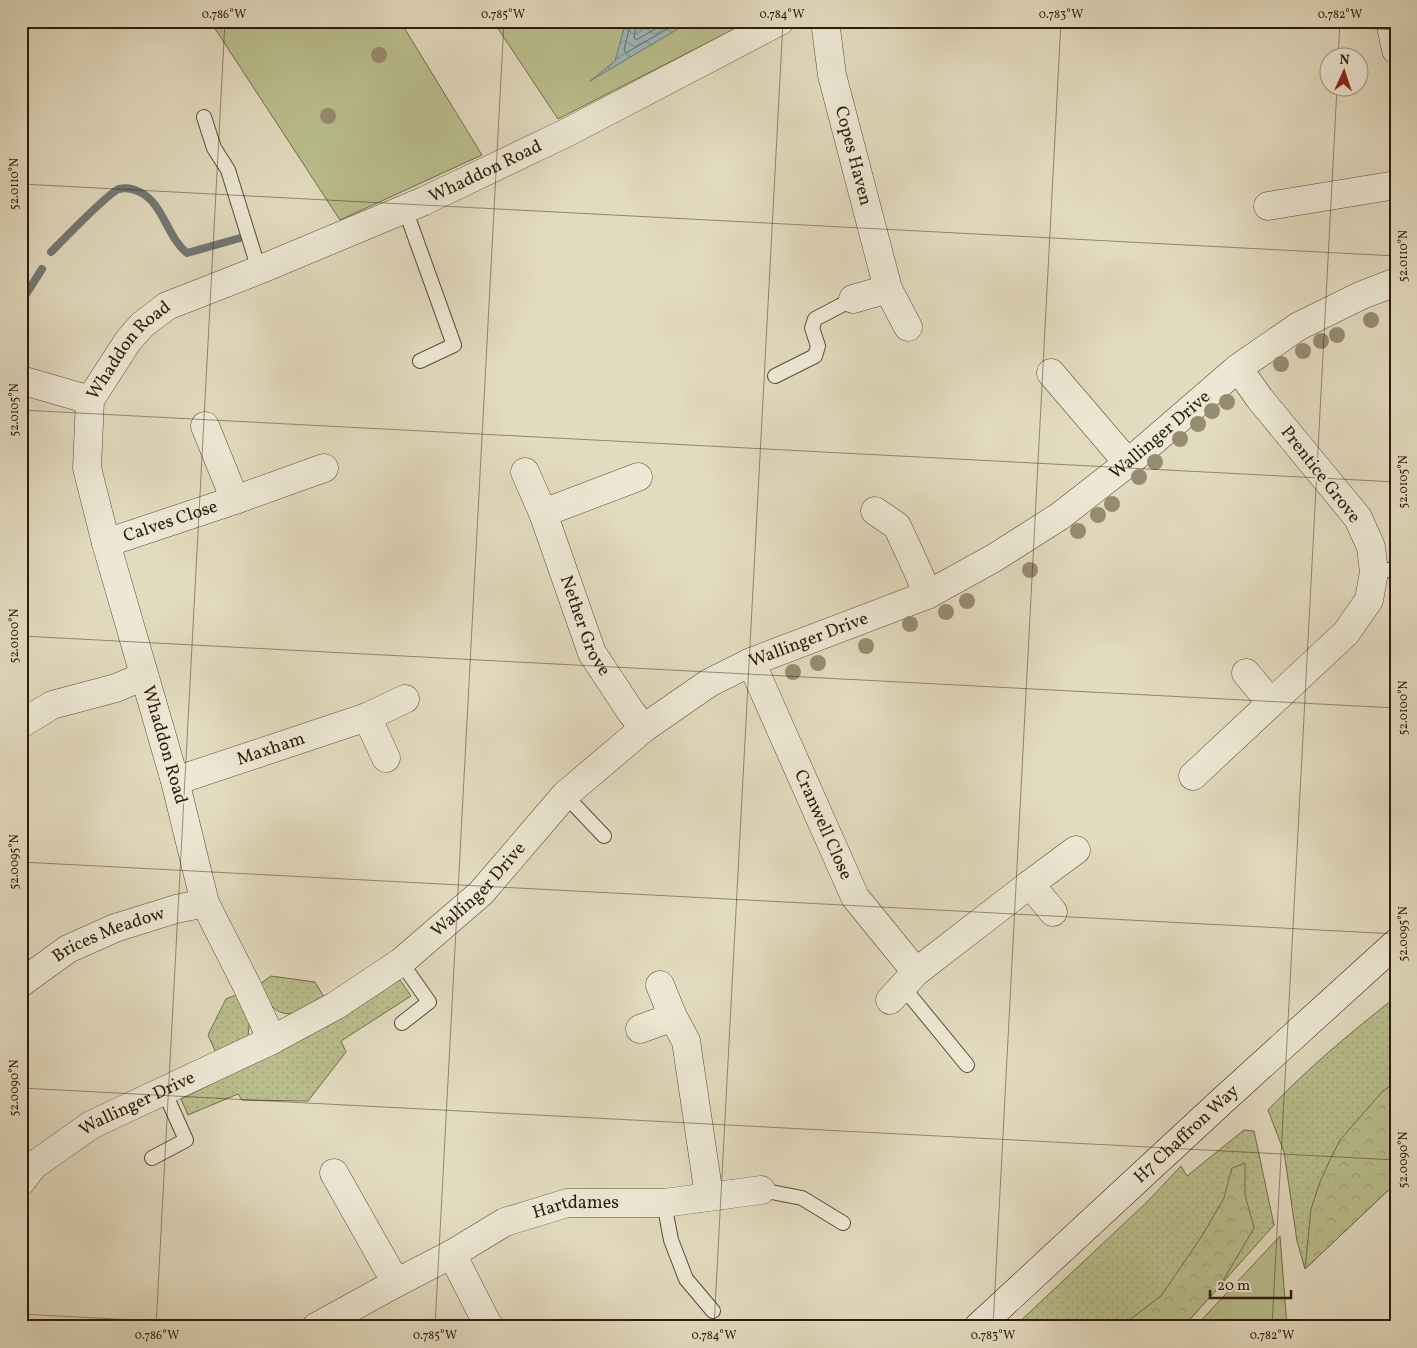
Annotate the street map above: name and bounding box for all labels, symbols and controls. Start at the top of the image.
text: 0.786°W [202,7,246,23]
text: 0.785°W [481,7,525,23]
text: 0.784°W [760,7,804,23]
text: 0.783°W [1039,7,1083,23]
text: 0.782°W [1318,7,1362,23]
north arrow [1320,48,1370,98]
text: N [1339,51,1350,70]
street label: Copes Haven [828,103,878,209]
street label: Whaddon Road [425,134,546,209]
text: 52.0110°N [7,158,23,210]
text: 52.0110°N [1396,230,1412,282]
street label: Whaddon Road [81,295,176,405]
text: 52.0105°N [7,383,23,437]
street label: Wallinger Drive [1104,385,1216,485]
street label: Prentice Grove [1274,421,1366,529]
text: 52.0105°N [1396,455,1412,509]
street label: Calves Close [120,494,221,549]
street label: Nether Grove [553,572,616,681]
street label: Wallinger Drive [746,606,872,674]
text: 52.0100°N [7,609,23,663]
text: 52.0100°N [1396,681,1412,735]
street label: Whaddon Road [135,683,193,807]
street label: Maxham [233,726,308,772]
street label: Cranwell Close [788,766,858,884]
text: 52.0095°N [7,834,23,890]
street label: Wallinger Drive [426,837,532,943]
street label: Brices Meadow [47,901,168,969]
text: 52.0095°N [1396,906,1412,962]
text: 52.0090°N [7,1060,23,1116]
street label: Wallinger Drive [74,1065,199,1142]
street label: H7 Chaffron Way [1128,1079,1245,1189]
text: 52.0090°N [1396,1132,1412,1188]
street label: Hartdames [529,1191,619,1225]
scale bar [1210,1268,1291,1300]
text: 20 m [1217,1276,1250,1297]
text: 0.786°W [135,1328,179,1344]
text: 0.785°W [413,1328,457,1344]
text: 0.784°W [692,1328,736,1344]
text: 0.783°W [971,1328,1015,1344]
text: 0.782°W [1250,1328,1294,1344]

